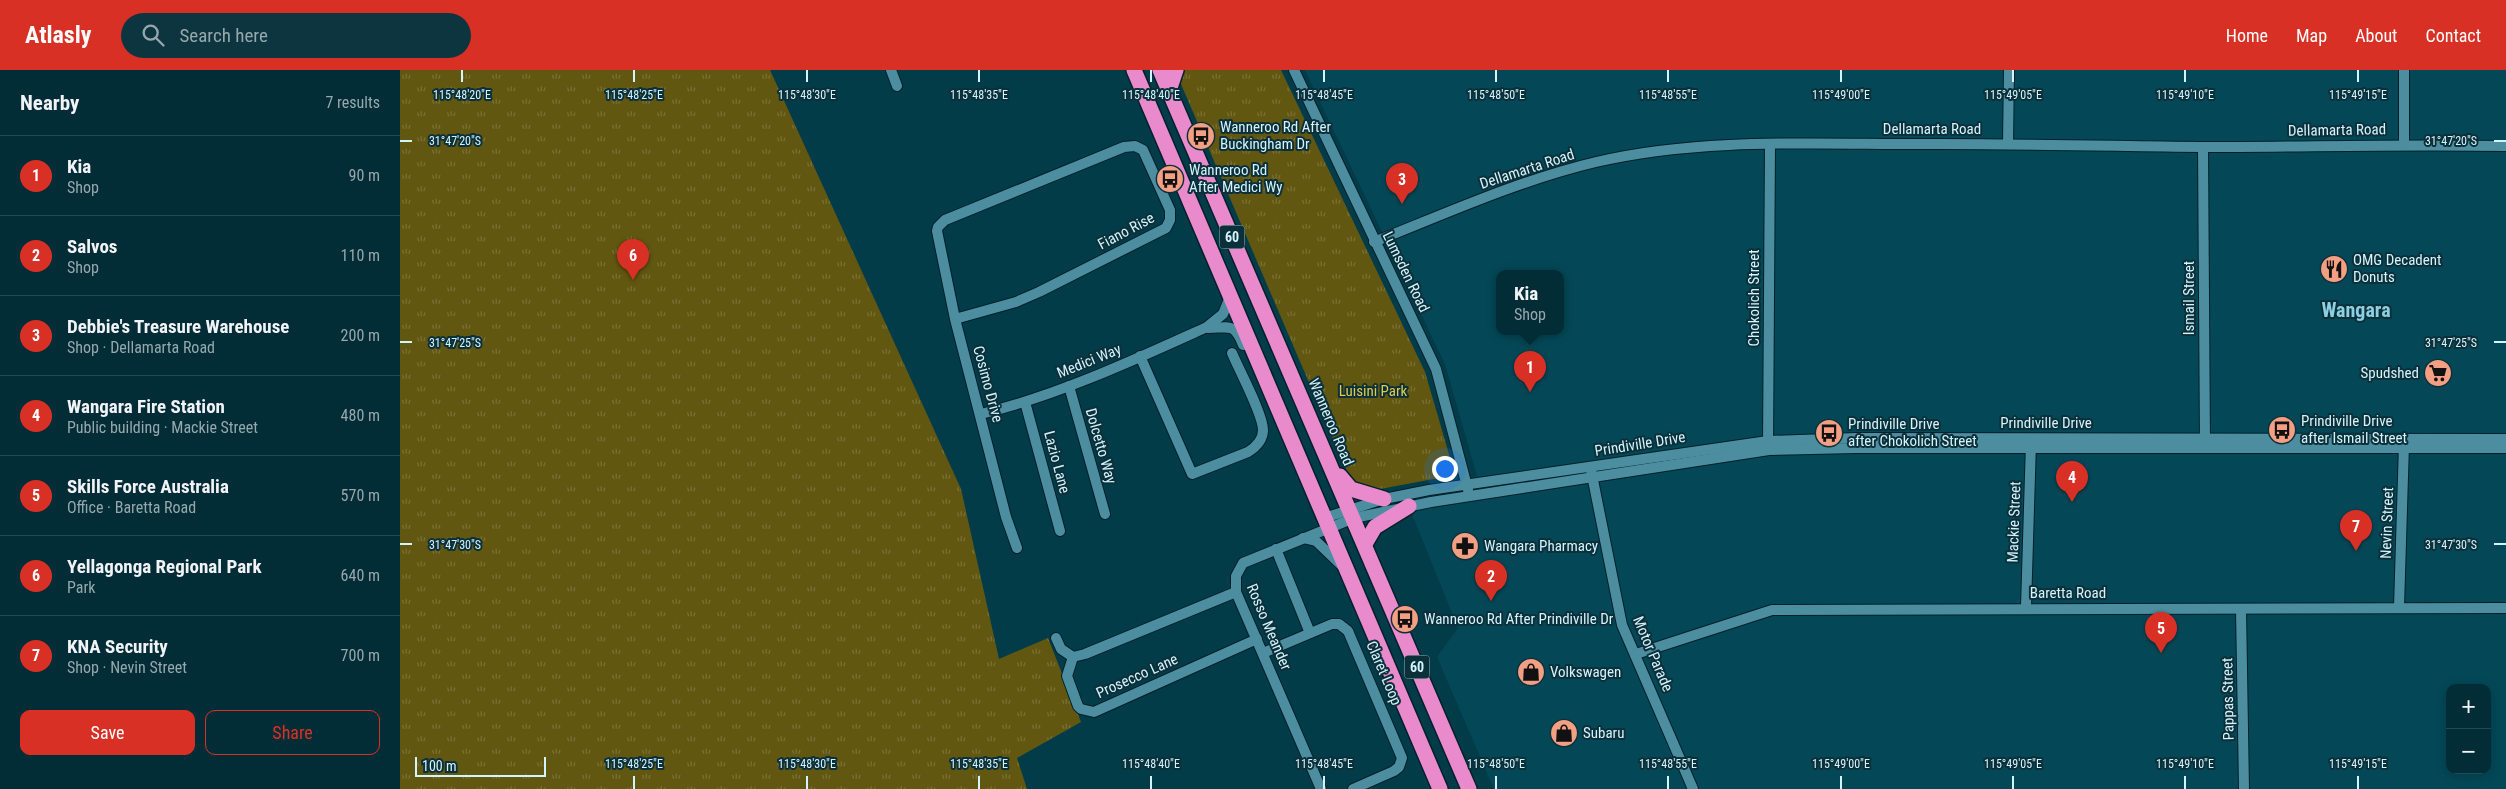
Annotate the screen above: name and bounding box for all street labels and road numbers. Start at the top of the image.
street label: Dellamarta Road [1883,120,1981,138]
street label: Dellamarta Road [2288,120,2386,140]
street label: Dellamarta Road [1477,145,1577,193]
street label: Fiano Rise [1095,209,1157,253]
road number: 60 [1220,226,1244,248]
street label: Lumsden Road [1379,229,1433,315]
street label: Chokolich Street [1745,249,1763,347]
street label: Ismail Street [2180,261,2198,335]
street label: Medici Way [1054,340,1124,382]
street label: Cosimo Drive [969,344,1007,424]
street label: Wanneroo Road [1305,376,1357,468]
street label: Dolcetto Way [1082,406,1120,486]
street label: Prindiville Drive [2000,414,2092,432]
street label: Prindiville Drive [1593,428,1687,460]
street label: Lazio Lane [1040,429,1074,495]
street label: Mackie Street [2004,481,2024,563]
street label: Nevin Street [2377,487,2397,559]
street label: Rosso Meander [1243,581,1295,673]
street label: Baretta Road [2030,584,2106,602]
street label: Motor Parade [1629,614,1677,694]
street label: Claret Loop [1362,638,1406,708]
street label: Prosecco Lane [1093,650,1181,702]
road number: 60 [1404,656,1430,678]
street label: Pappas Street [2218,657,2238,741]

